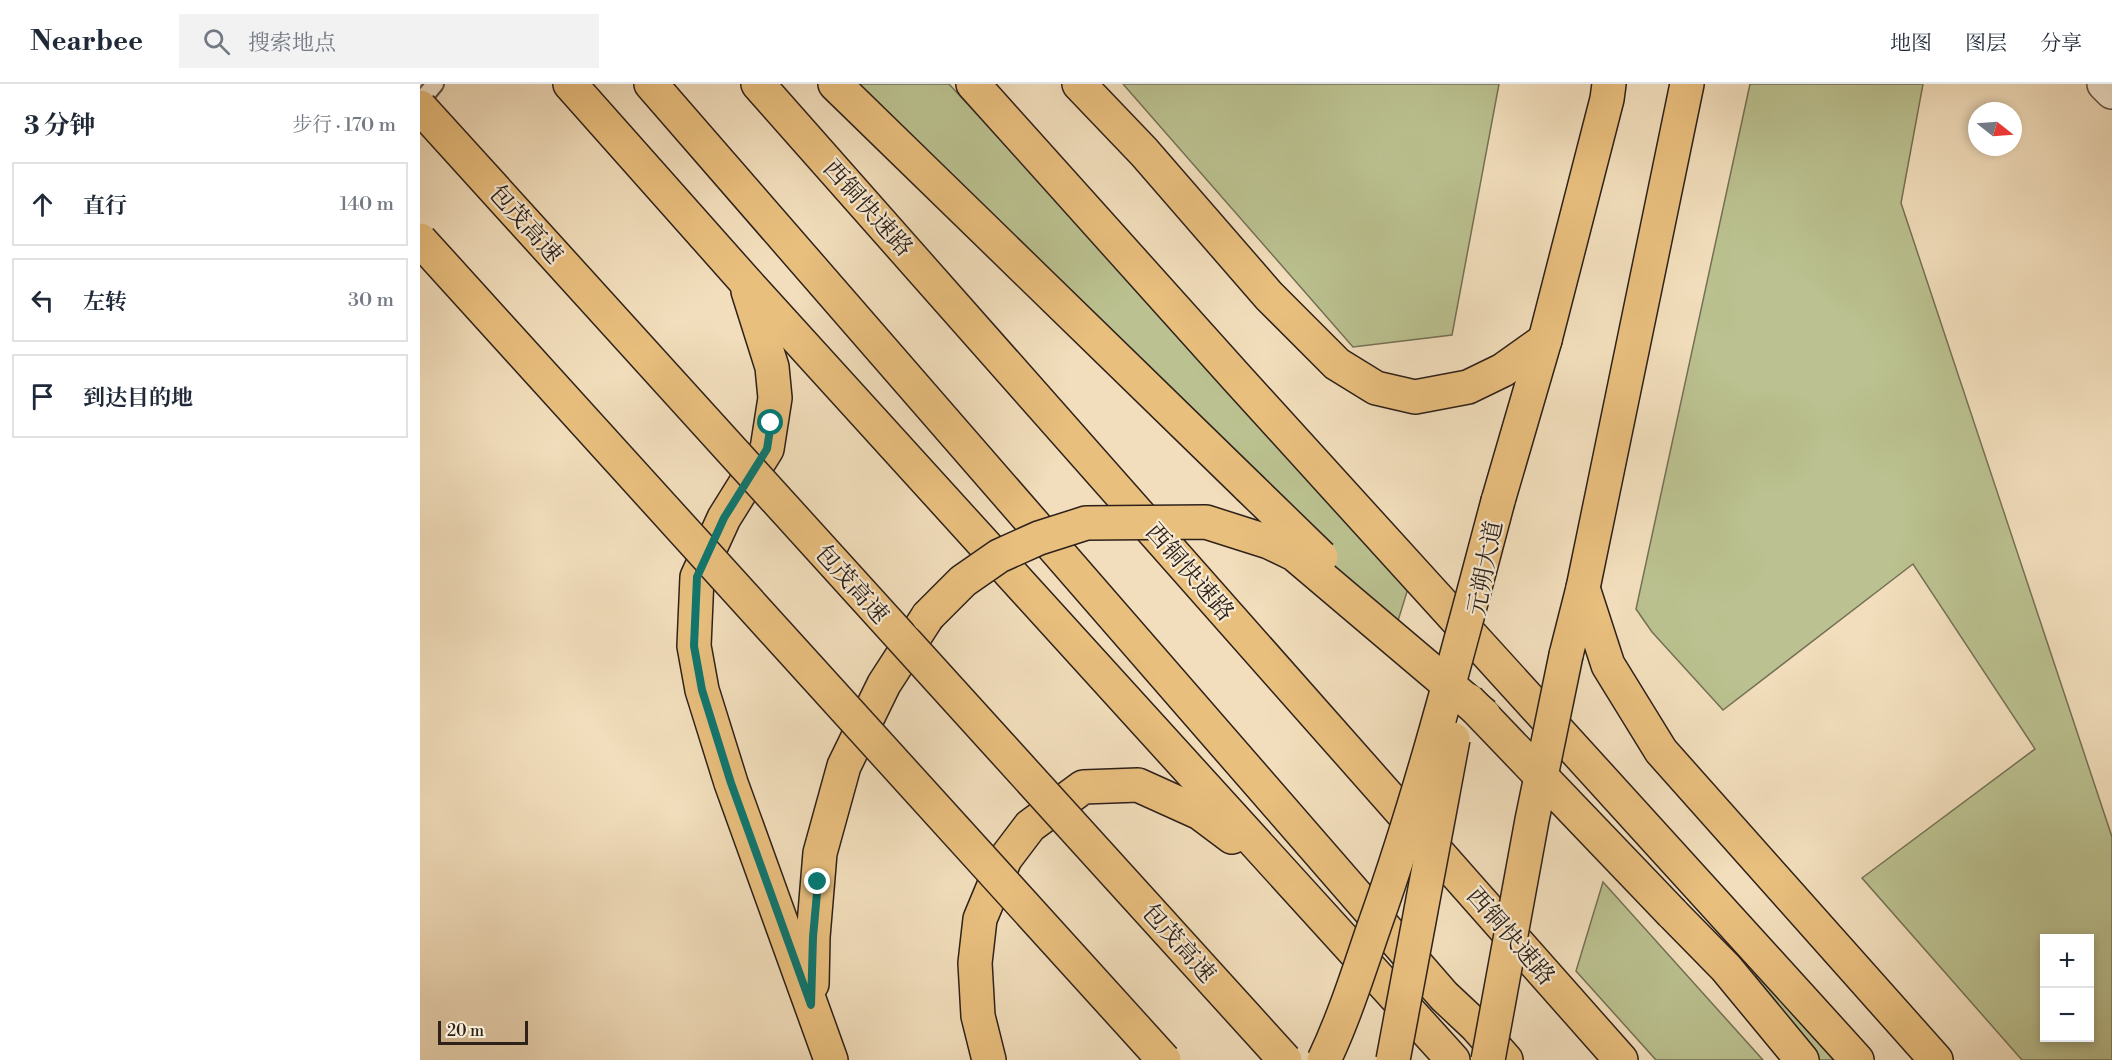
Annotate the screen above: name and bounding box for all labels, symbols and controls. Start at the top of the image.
search box [179,14,599,68]
text: Nearbee [30,24,143,59]
icon: search [200,25,233,58]
text: 搜索地点 [248,30,336,57]
text: 地图 [1890,31,1932,57]
text: 图层 [1965,31,2007,57]
text: 分享 [2040,31,2082,57]
north arrow [1968,102,2022,156]
text: 3 分钟 [24,110,96,142]
text: 步行 · 170 m [292,113,396,138]
street label: 西铜快速路 [816,154,919,263]
street label: 包茂高速 [482,179,569,270]
icon: ahead [26,188,59,221]
text: 140 m [339,192,394,217]
text: 直行 [83,193,127,220]
icon: left [26,284,59,317]
text: 30 m [348,288,394,313]
text: 左转 [83,289,127,316]
icon: arrive [26,380,59,413]
text: 到达目的地 [83,385,193,412]
route start [757,409,783,435]
street label: 西铜快速路 [1139,518,1240,628]
street label: 元朔大道 [1462,518,1510,618]
street label: 包茂高速 [808,539,895,630]
route end [804,868,830,894]
street label: 西铜快速路 [1460,882,1561,992]
street label: 包茂高速 [1135,898,1222,989]
map controls [2040,934,2094,1042]
button: + [2040,934,2094,988]
button: − [2040,988,2094,1042]
scale bar [438,1018,528,1046]
text: 20 m [447,1021,484,1041]

